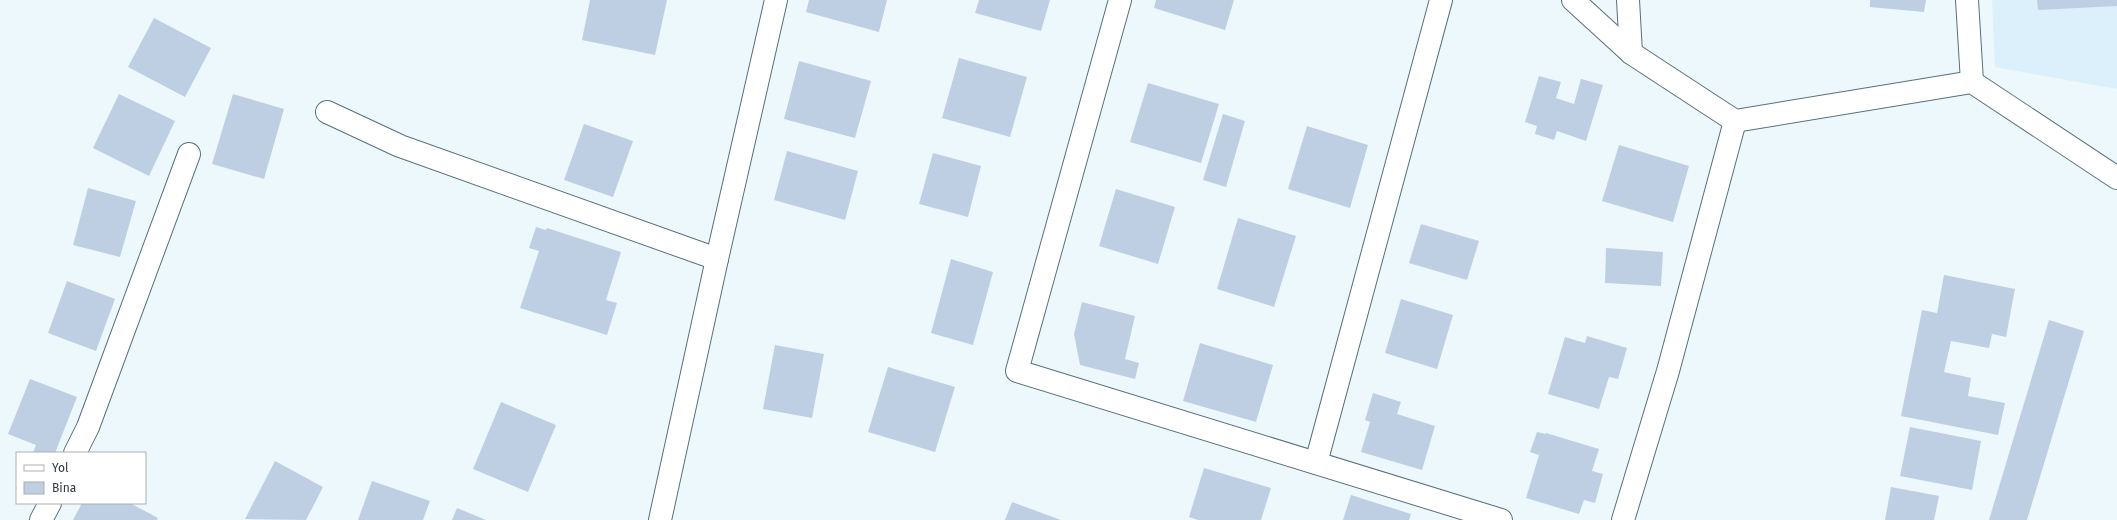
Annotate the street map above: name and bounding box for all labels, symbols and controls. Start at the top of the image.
legend [16,452,146,504]
text: Yol [52,461,69,475]
text: Bina [52,481,76,495]

